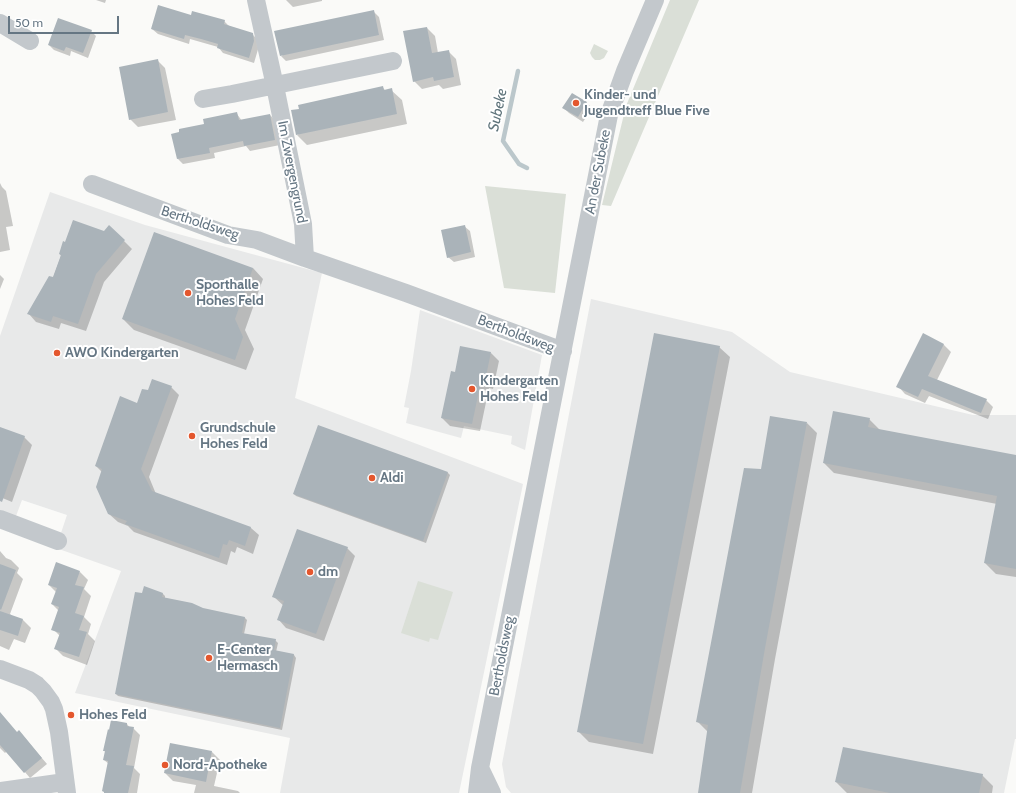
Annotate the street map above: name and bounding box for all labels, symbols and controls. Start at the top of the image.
scale bar [10,8,121,34]
text: 50 m [15,15,43,30]
water label: Subeke [485,87,511,133]
place label: Kinder- und Jugendtreff Blue Five [584,87,710,120]
marker: Kinder- und Jugendtreff Blue Five [571,98,581,108]
street label: Im Zwergengrund [274,119,310,225]
street label: An der Subeke [582,128,614,216]
street label: Bertholdsweg [159,202,241,244]
place label: Sporthalle Hohes Feld [196,277,264,310]
marker: Sporthalle Hohes Feld [183,288,193,298]
street label: Bertholdsweg [475,312,557,356]
place label: AWO Kindergarten [65,345,179,361]
marker: AWO Kindergarten [52,348,62,358]
place label: Kindergarten Hohes Feld [480,373,558,406]
marker: Kindergarten Hohes Feld [467,384,477,394]
place label: Grundschule Hohes Feld [200,420,276,452]
marker: Grundschule Hohes Feld [187,431,197,441]
place label: Aldi [380,470,404,486]
marker: Aldi [367,473,377,483]
place label: dm [318,564,338,580]
marker: dm [305,567,315,577]
street label: Bertholdsweg [486,615,518,697]
place label: E-Center Hermasch [217,642,278,674]
marker: E-Center Hermasch [204,653,214,663]
place label: Hohes Feld [79,707,147,723]
marker: Hohes Feld [66,710,76,720]
place label: Nord-Apotheke [173,757,267,773]
marker: Nord-Apotheke [160,760,170,770]

